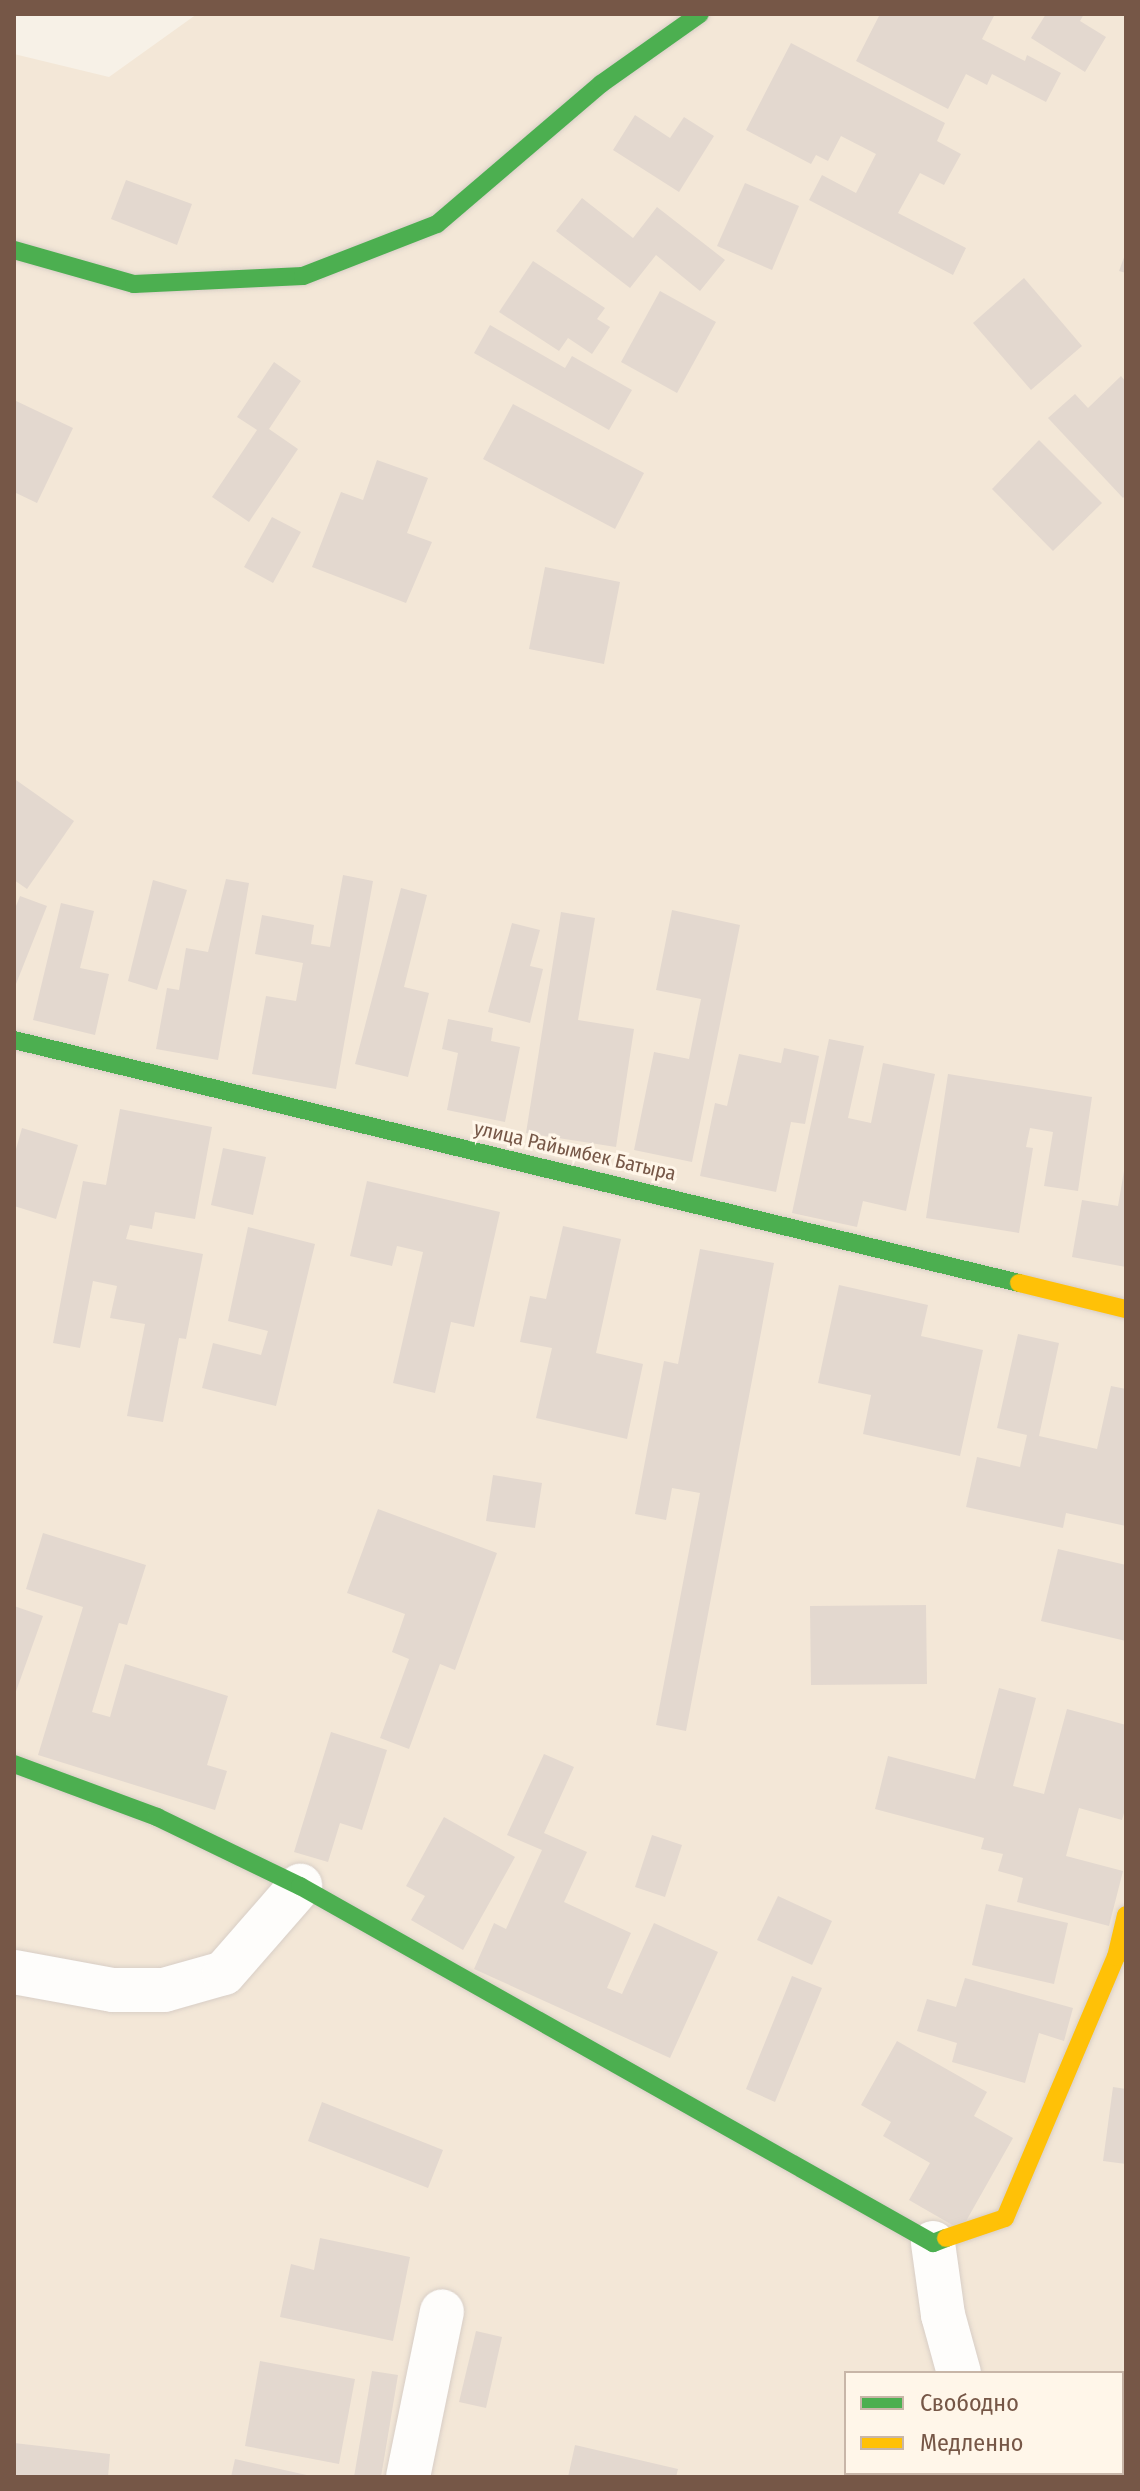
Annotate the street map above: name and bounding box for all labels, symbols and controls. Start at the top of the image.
street label: улица Райымбек Батыра [472,1116,678,1186]
legend [844,2371,1124,2475]
text: Свободно [920,2389,1019,2417]
text: Медленно [920,2429,1023,2457]

